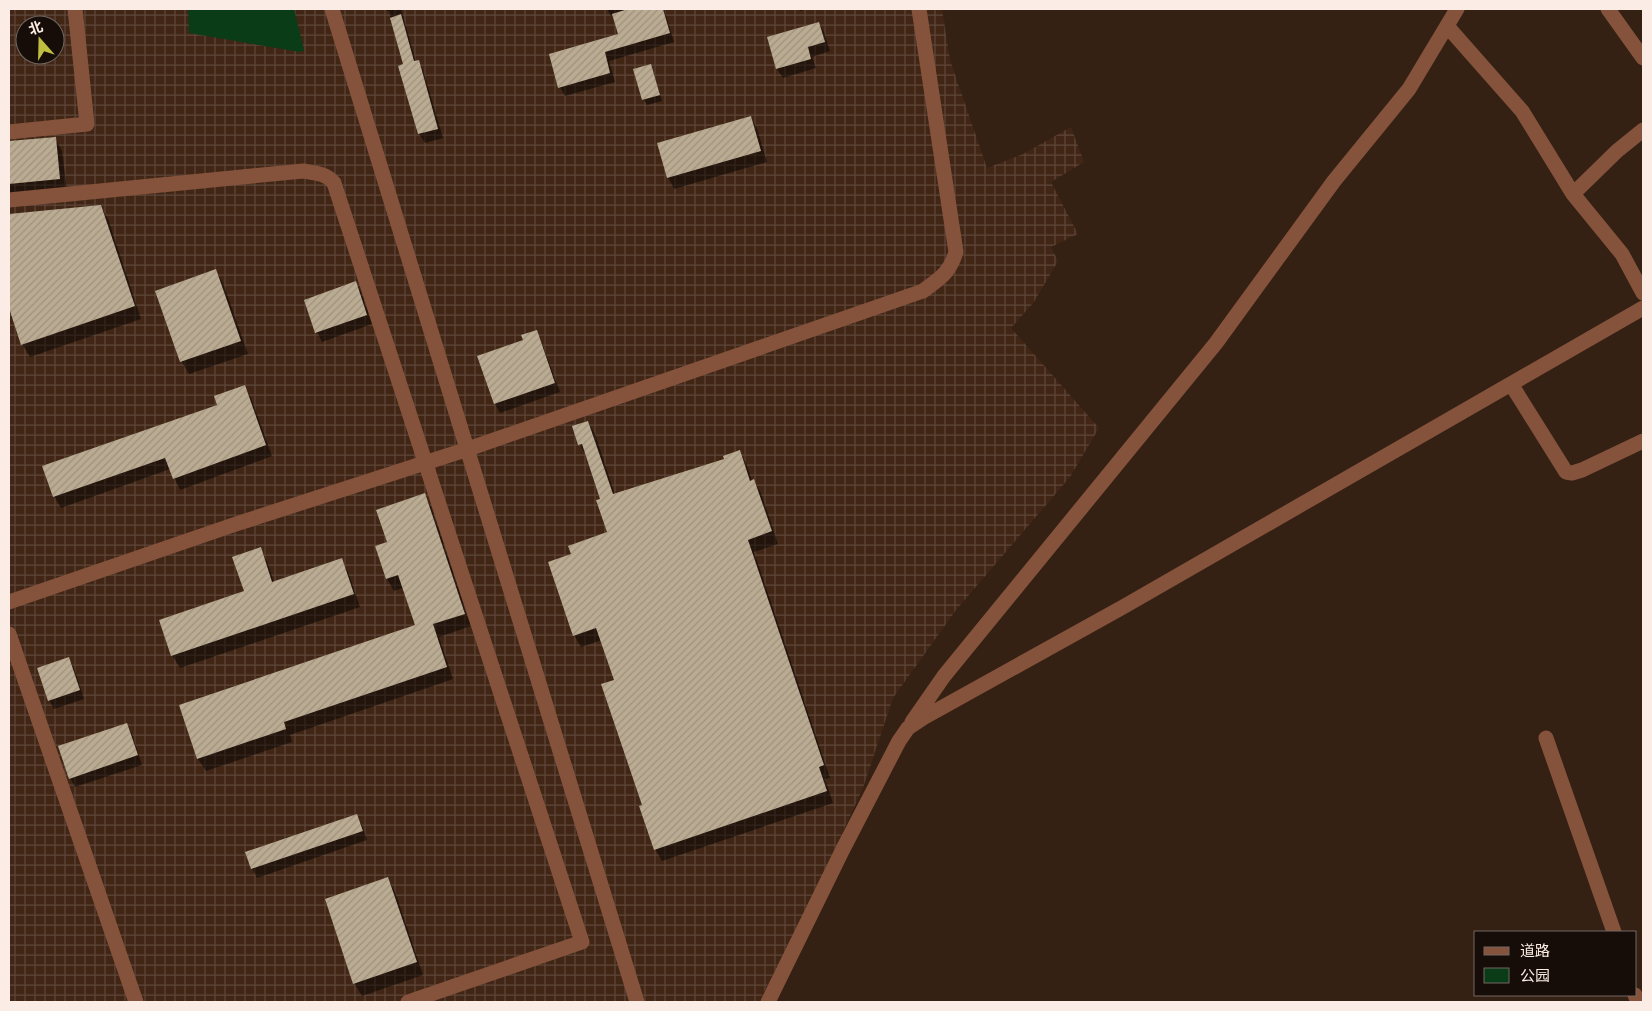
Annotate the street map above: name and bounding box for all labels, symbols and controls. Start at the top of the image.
north arrow [15,15,65,65]
text: 北 [26,17,45,38]
legend [1474,931,1637,996]
text: 道路 [1520,941,1550,959]
text: 公园 [1520,966,1550,984]

